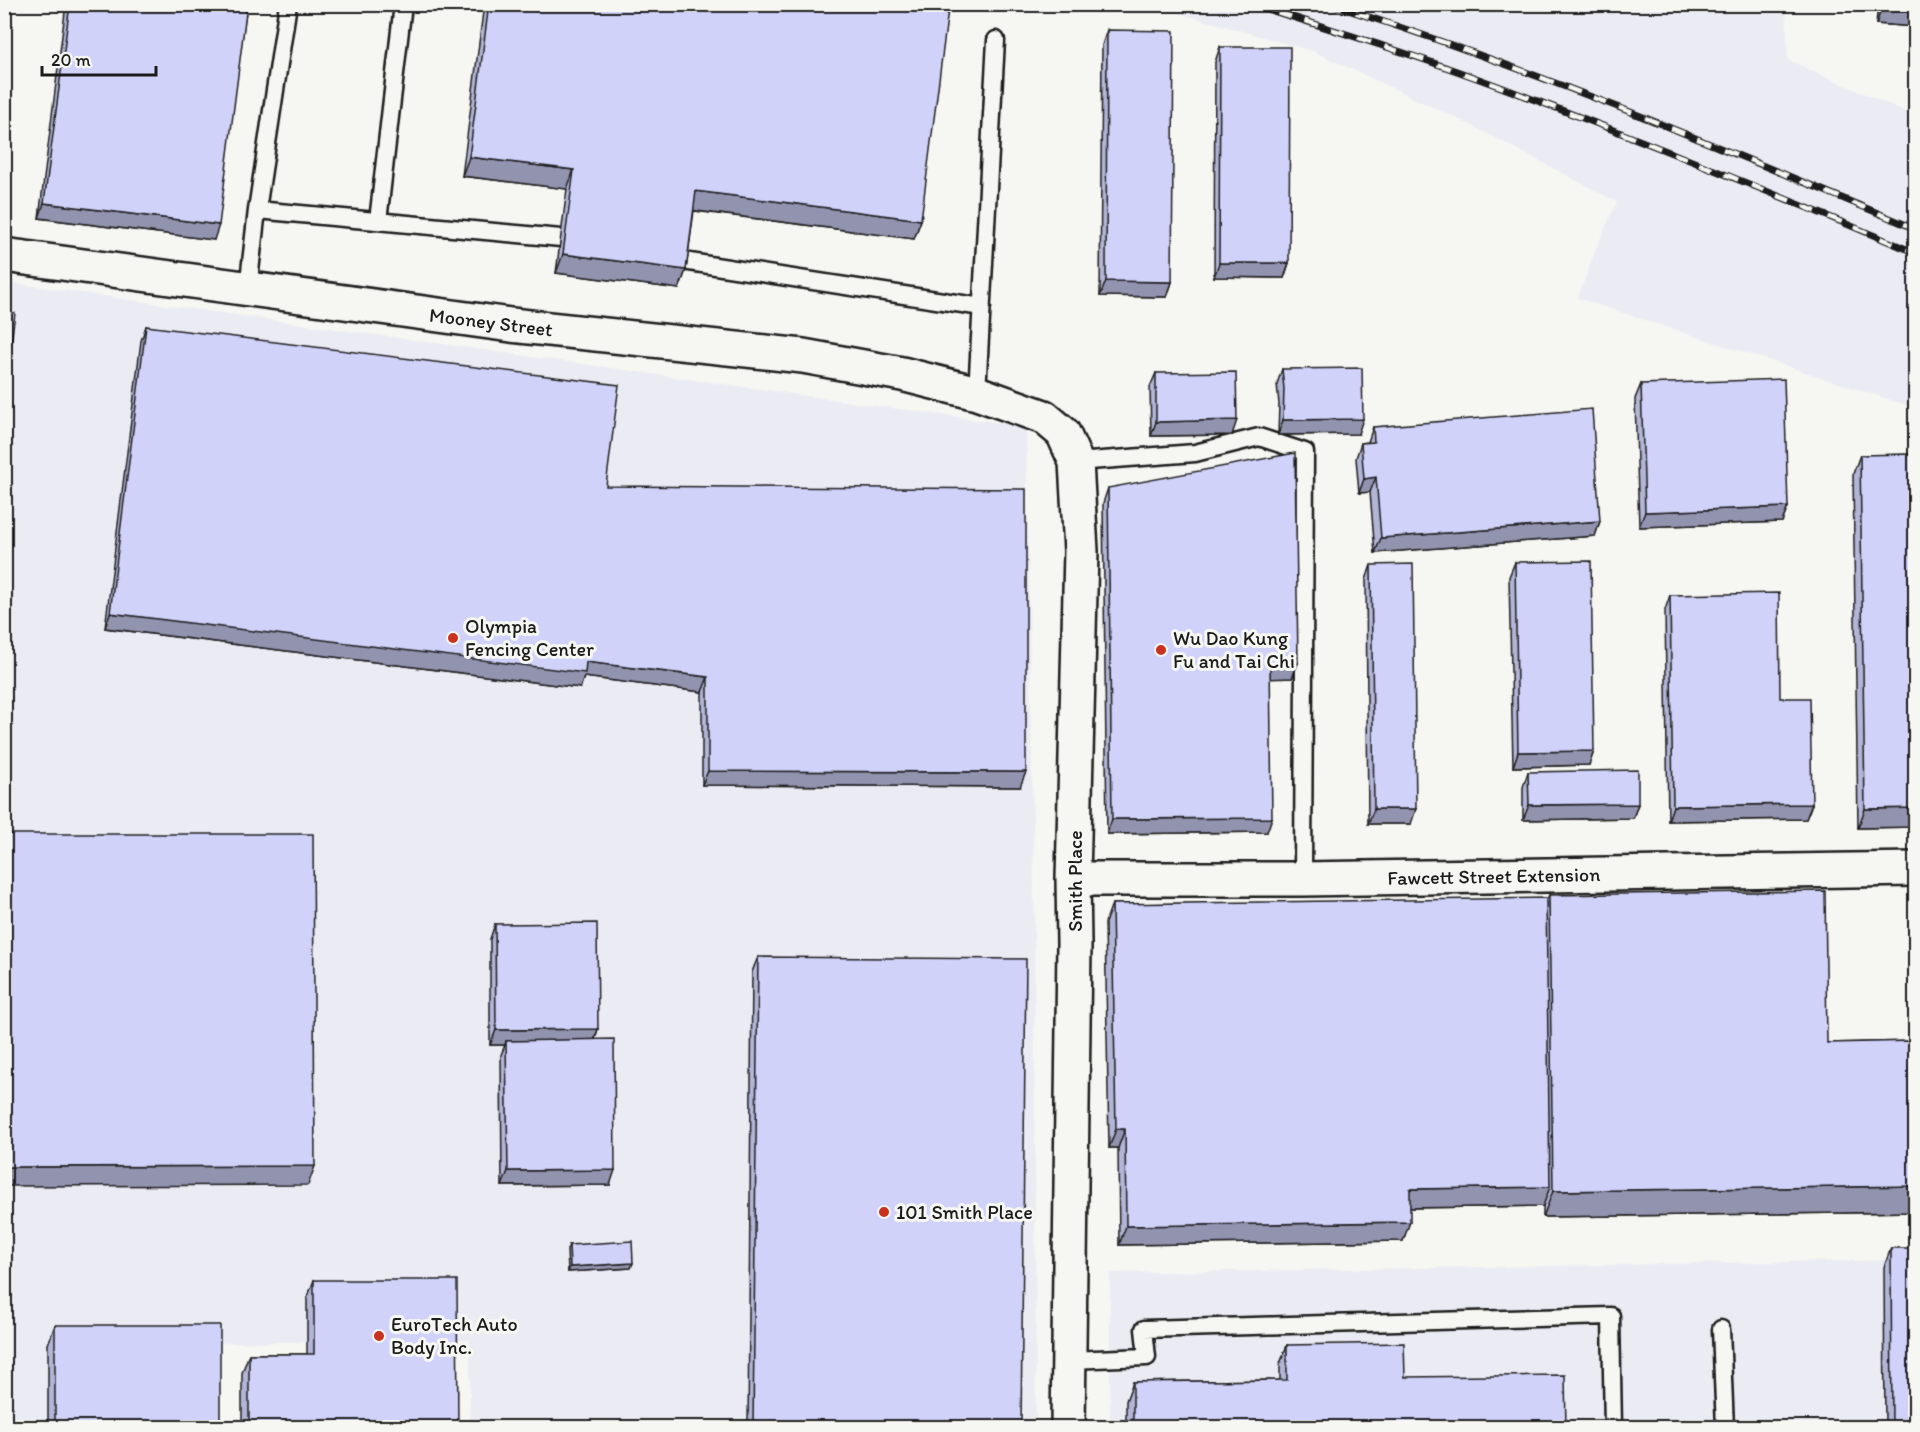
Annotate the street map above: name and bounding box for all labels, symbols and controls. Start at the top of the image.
scale bar [42,39,156,77]
text: 20 m [51,49,91,71]
street label: Mooney Street [428,303,555,342]
place label: Olympia Fencing Center [465,614,594,661]
place label: Wu Dao Kung Fu and Tai Chi [1173,626,1295,673]
marker: Olympia Fencing Center [446,631,460,645]
marker: Wu Dao Kung Fu and Tai Chi [1154,643,1168,657]
street label: Smith Place [1063,830,1087,932]
street label: Fawcett Street Extension [1387,862,1601,890]
place label: 101 Smith Place [896,1200,1033,1224]
marker: 101 Smith Place [877,1205,891,1219]
place label: EuroTech Auto Body Inc. [391,1312,518,1359]
marker: EuroTech Auto Body Inc. [372,1329,386,1343]

